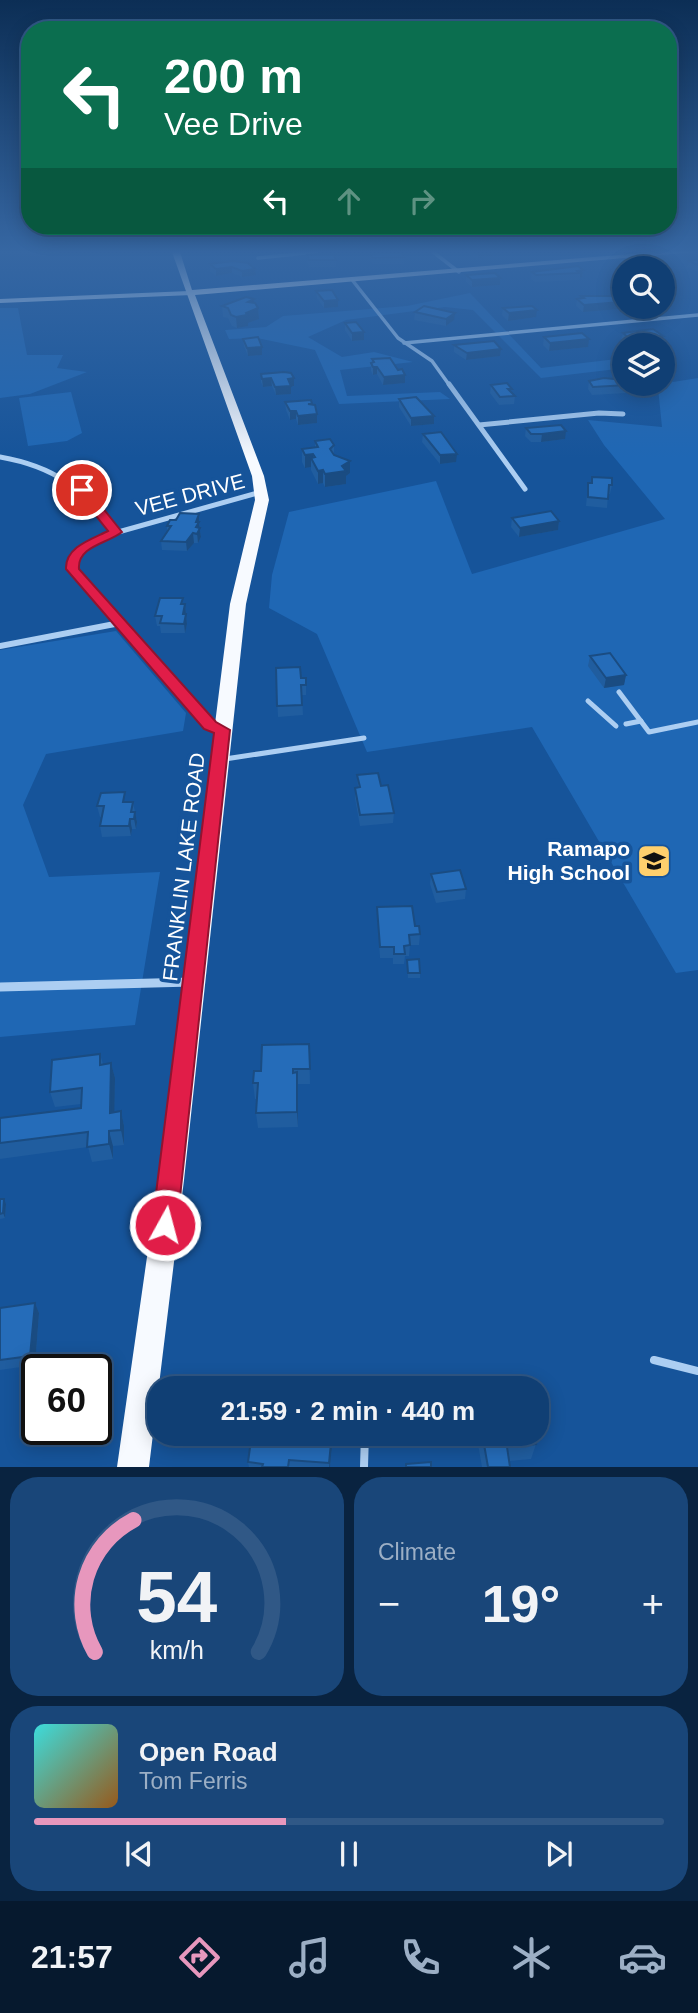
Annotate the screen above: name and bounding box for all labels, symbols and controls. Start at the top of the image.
icon: left [49,49,140,140]
text: 200 m [164,49,303,103]
text: Vee Drive [164,106,303,142]
icon: left [257,182,295,220]
icon: ahead [330,182,368,220]
icon: right [403,182,441,220]
map controls [612,256,675,396]
button: search [612,256,675,319]
button: layers [612,333,675,396]
pin [52,460,112,520]
street label: VEE DRIVE [133,469,247,520]
icon: arrive [63,471,101,509]
street label: FRANKLIN LAKE ROAD [158,751,209,982]
place label: Ramapo High School [508,837,630,884]
school or university icon: Ramapo High School [635,842,673,880]
position arrow [128,1188,202,1262]
speed limit sign: 60 [21,1354,112,1445]
text: 21:59 · 2 min · 440 m [221,1396,475,1426]
text: Climate [378,1539,456,1565]
text: 54 [137,1557,218,1638]
text: 19° [482,1575,560,1633]
text: − [378,1583,400,1625]
text: + [642,1583,664,1625]
text: km/h [150,1636,204,1664]
text: Open Road [139,1737,278,1767]
text: Tom Ferris [139,1768,248,1794]
icon: previous [120,1835,158,1873]
icon: pause [330,1835,368,1873]
icon: next [540,1835,578,1873]
icon: directions [175,1933,224,1982]
icon: music [285,1933,334,1982]
icon: phone [396,1933,445,1982]
icon: climate [507,1933,556,1982]
icon: car [618,1933,667,1982]
text: 21:57 [31,1939,113,1975]

